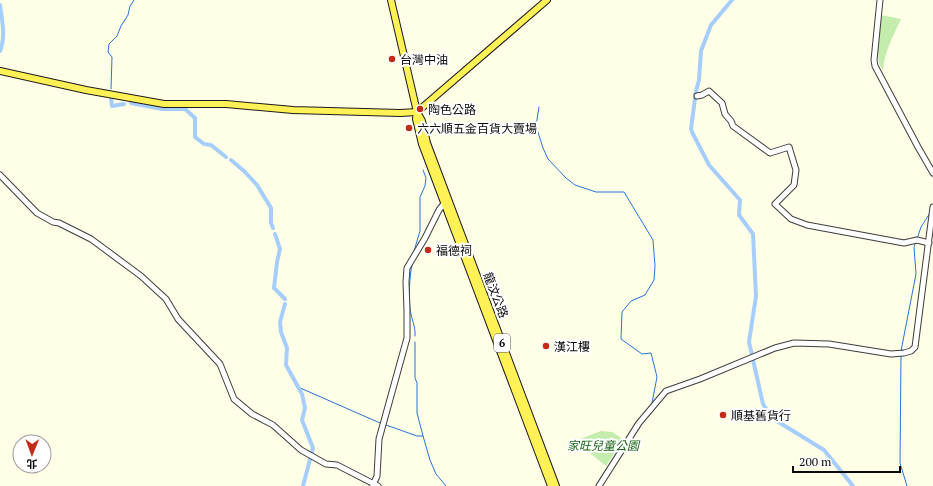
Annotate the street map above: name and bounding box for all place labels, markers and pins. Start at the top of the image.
place label: 台灣中油 [400,52,448,67]
marker: 台灣中油 [387,54,397,64]
place label: 陶色公路 [428,102,476,117]
marker: 陶色公路 [415,104,425,114]
place label: 六六順五金百貨大賣場 [417,121,537,136]
marker: 六六順五金百貨大賣場 [404,123,414,133]
place label: 福德祠 [436,243,472,258]
marker: 福德祠 [423,245,433,255]
place label: 漢江樓 [554,339,590,354]
marker: 漢江樓 [541,341,551,351]
place label: 順基舊貨行 [731,408,791,423]
marker: 順基舊貨行 [718,410,728,420]

